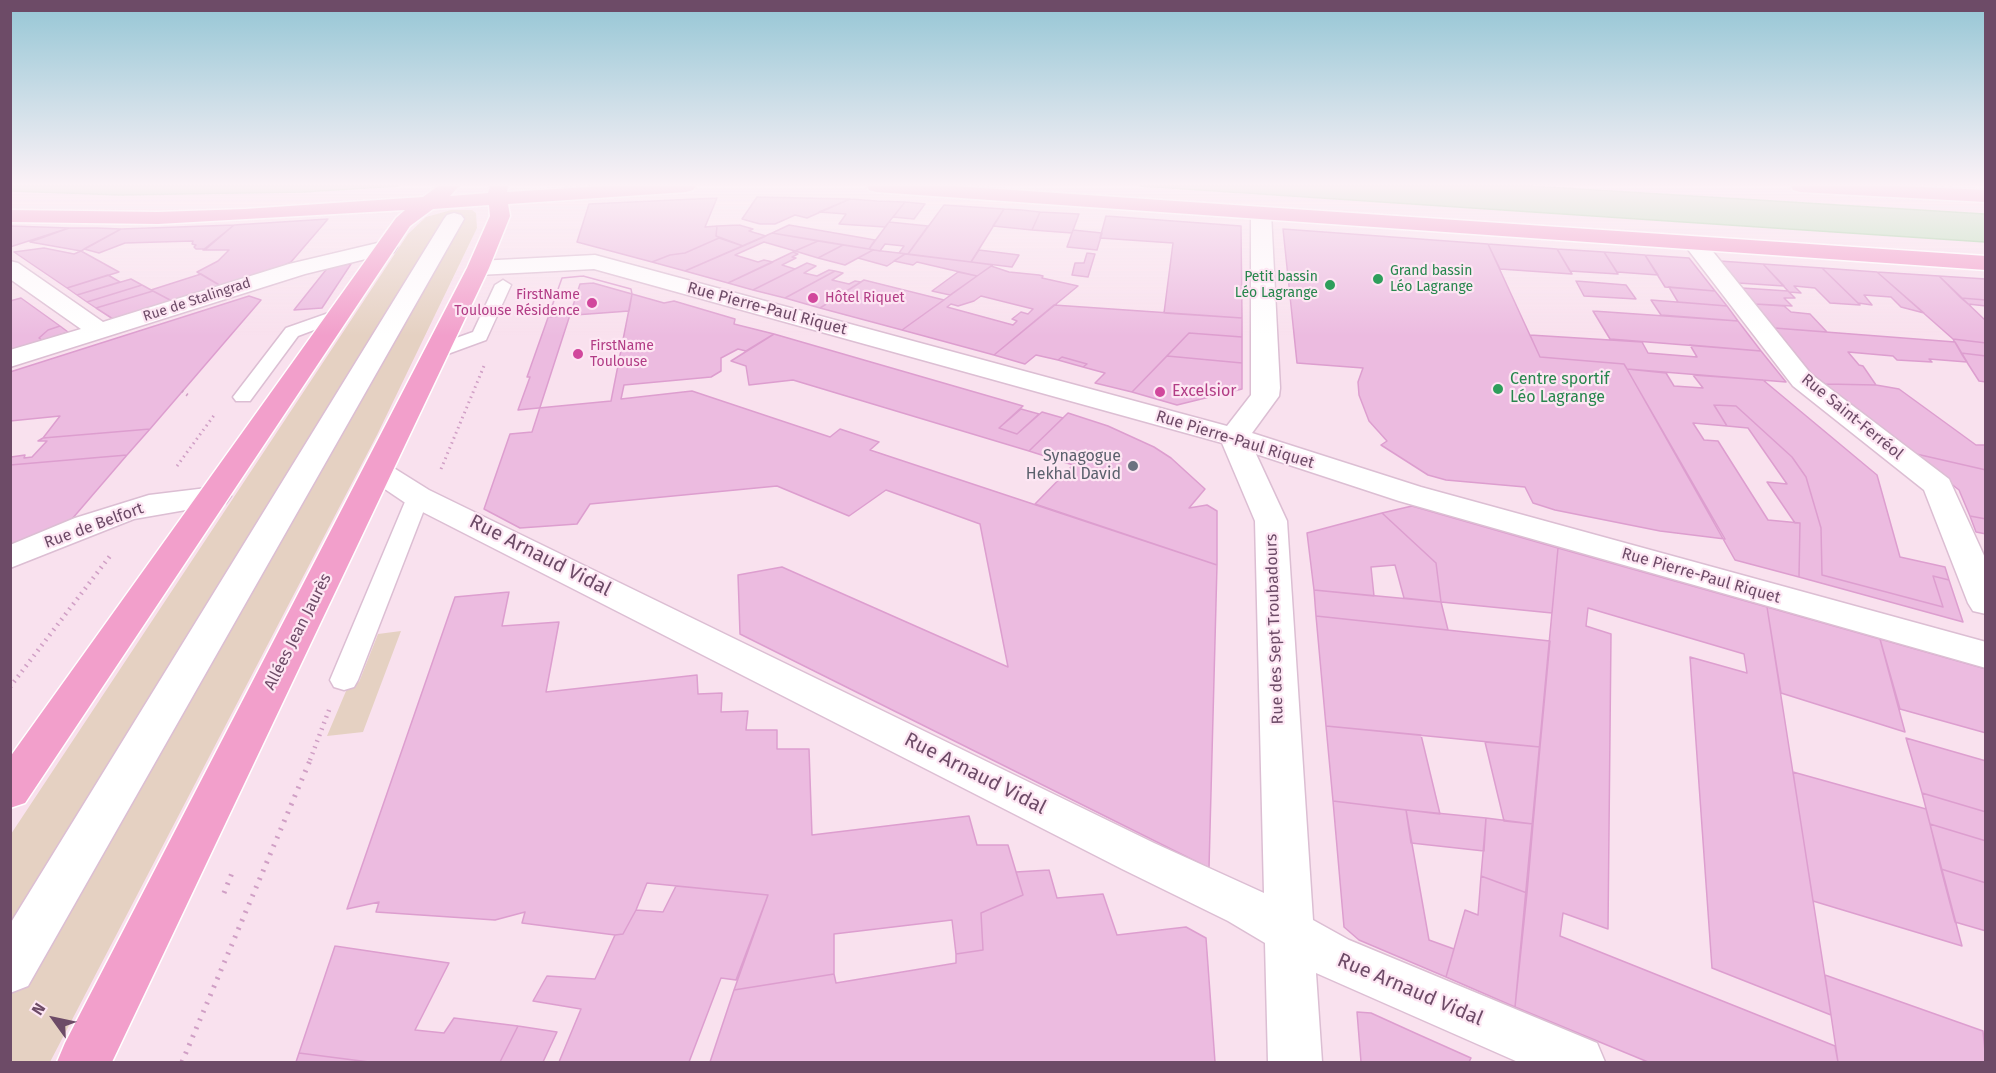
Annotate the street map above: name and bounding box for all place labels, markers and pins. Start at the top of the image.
place label: Grand bassin Léo Lagrange [1390,263,1473,296]
place label: Petit bassin Léo Lagrange [1235,269,1318,302]
marker: Grand bassin Léo Lagrange [1371,272,1385,286]
marker: Petit bassin Léo Lagrange [1323,278,1337,292]
place label: FirstName Toulouse Résidence [454,287,580,320]
place label: Hôtel Riquet [825,290,905,306]
marker: Hôtel Riquet [806,291,820,305]
marker: FirstName Toulouse Résidence [585,296,599,310]
place label: FirstName Toulouse [590,338,654,370]
marker: FirstName Toulouse [571,347,585,361]
place label: Centre sportif Léo Lagrange [1510,370,1609,408]
place label: Excelsior [1172,382,1236,402]
marker: Centre sportif Léo Lagrange [1491,382,1505,396]
marker: Excelsior [1153,385,1167,399]
place label: Synagogue Hekhal David [1026,447,1121,485]
marker: Synagogue Hekhal David [1126,459,1140,473]

